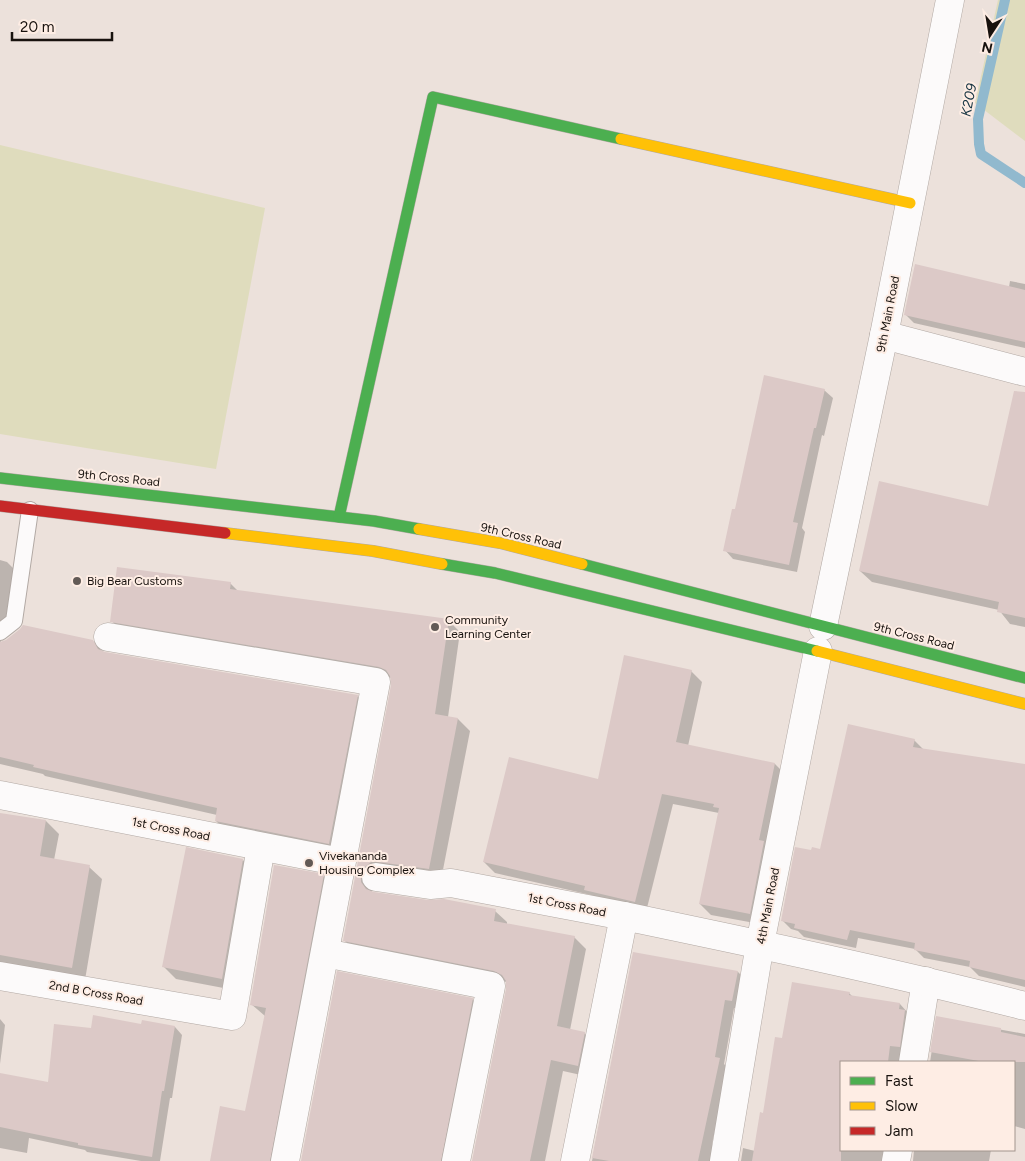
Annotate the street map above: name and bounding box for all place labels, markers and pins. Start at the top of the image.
place label: Big Bear Customs [87,574,183,588]
marker: Big Bear Customs [71,575,83,587]
place label: Community Learning Center [445,613,531,641]
marker: Community Learning Center [429,621,441,633]
place label: Vivekananda Housing Complex [319,849,415,877]
marker: Vivekananda Housing Complex [303,857,315,869]

